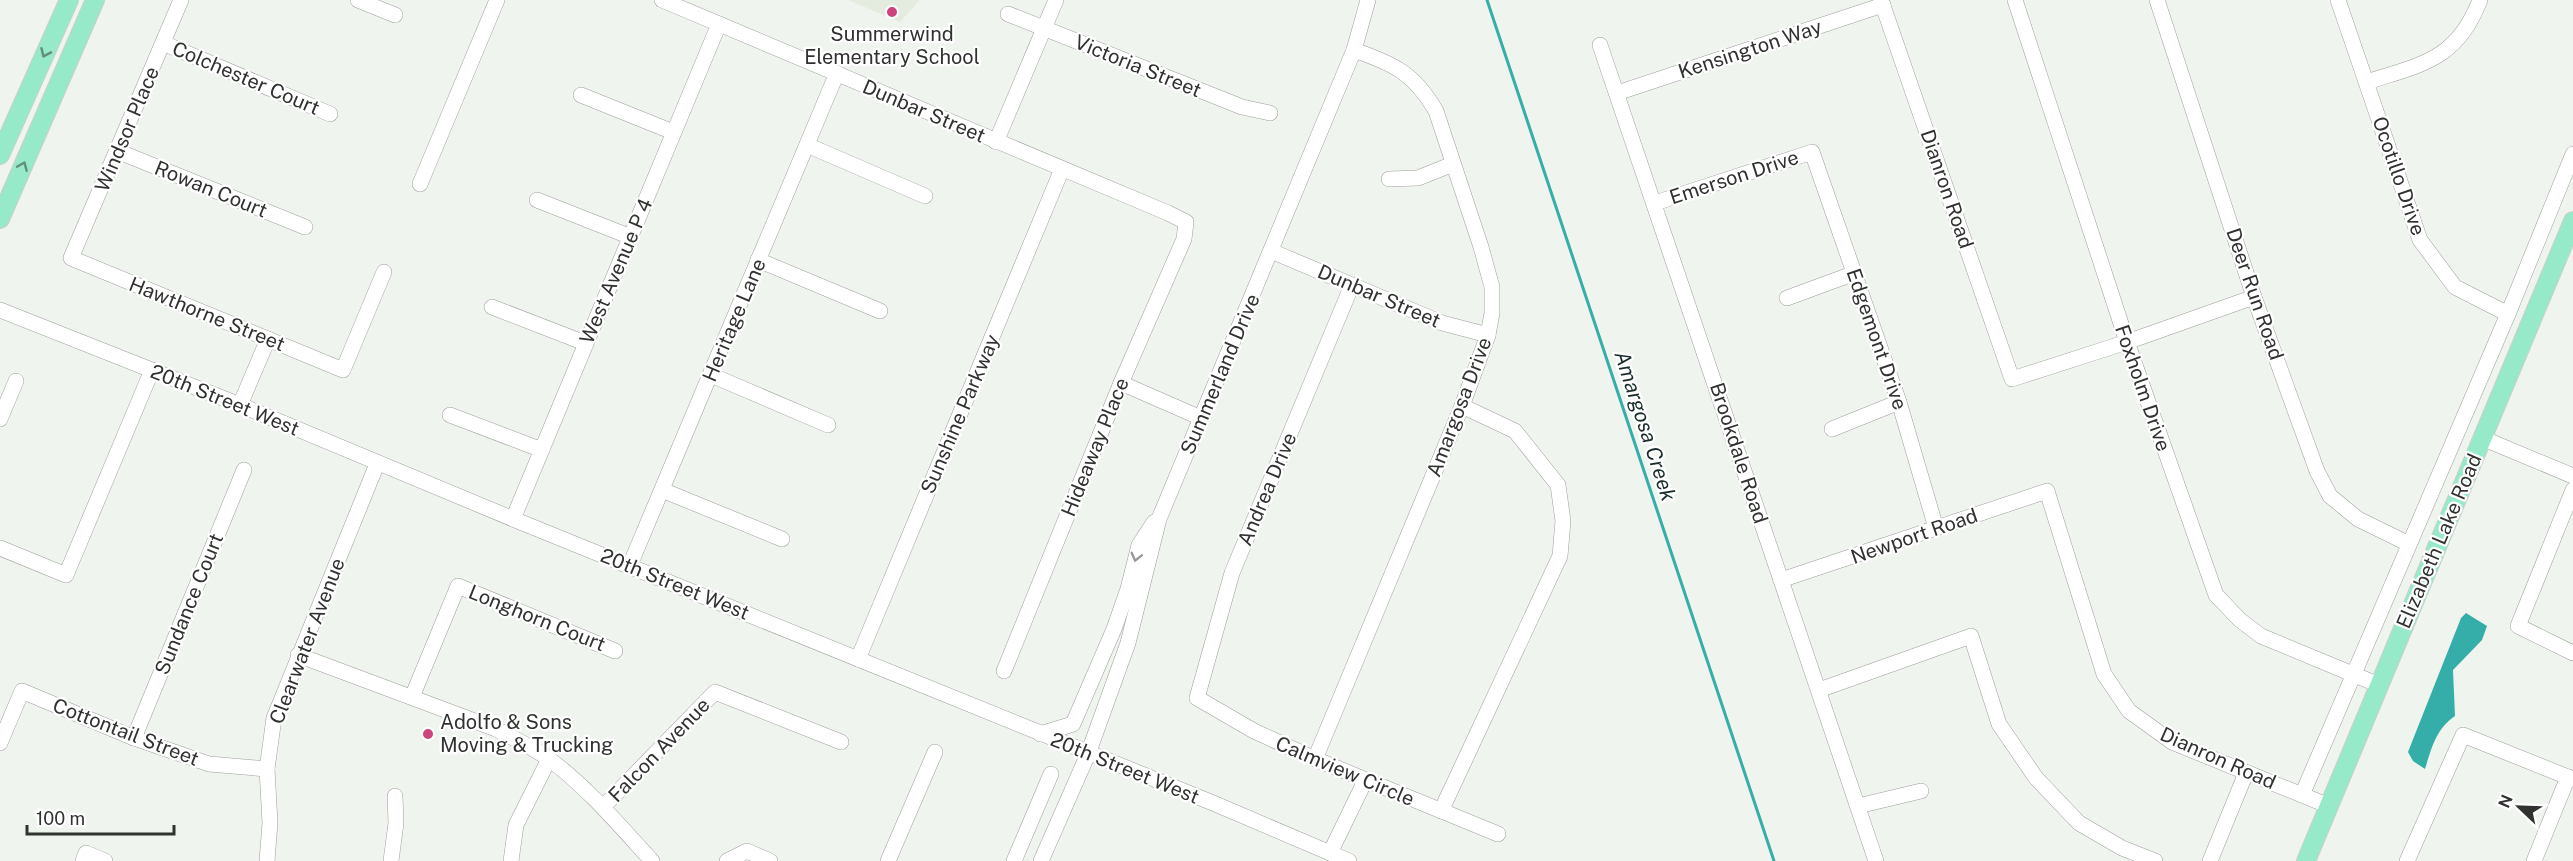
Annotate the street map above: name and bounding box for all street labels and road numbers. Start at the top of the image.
street label: Kensington Way [1675,14,1825,84]
street label: Victoria Street [1071,30,1205,102]
street label: Colchester Court [169,36,323,120]
street label: Windsor Place [90,63,164,195]
street label: Dunbar Street [859,74,989,148]
street label: Ocotillo Drive [2367,113,2431,239]
street label: Dianron Road [1915,126,1979,252]
street label: Emerson Drive [1666,145,1802,209]
street label: Rowan Court [151,156,271,222]
street label: West Avenue P 4 [575,195,657,347]
street label: Deer Run Road [2221,225,2289,363]
street label: Heritage Lane [697,255,771,385]
street label: Dunbar Street [1314,259,1444,333]
street label: Edgemont Drive [1842,265,1912,413]
street label: Hawthorne Street [126,272,288,356]
street label: Summerland Drive [1175,290,1265,458]
street label: Foxholm Drive [2110,322,2176,454]
street label: Sunshine Parkway [916,331,1004,497]
street label: Amargosa Drive [1421,334,1497,480]
street label: 20th Street West [147,359,303,441]
street label: Hideaway Place [1056,374,1134,520]
street label: Brookdale Road [1705,380,1773,526]
street label: Andrea Drive [1232,429,1302,549]
street label: Elizabeth Lake Road [2391,450,2487,632]
street label: Newport Road [1847,503,1981,569]
street label: Sundance Court [150,530,228,678]
street label: 20th Street West [597,543,753,625]
street label: Clearwater Avenue [264,555,350,727]
street label: Longhorn Court [465,580,609,656]
street label: Cottontail Street [50,693,202,771]
street label: Falcon Avenue [603,693,715,807]
street label: Dianron Road [2156,722,2280,794]
street label: 20th Street West [1047,727,1203,809]
street label: Calmview Circle [1272,731,1418,811]

